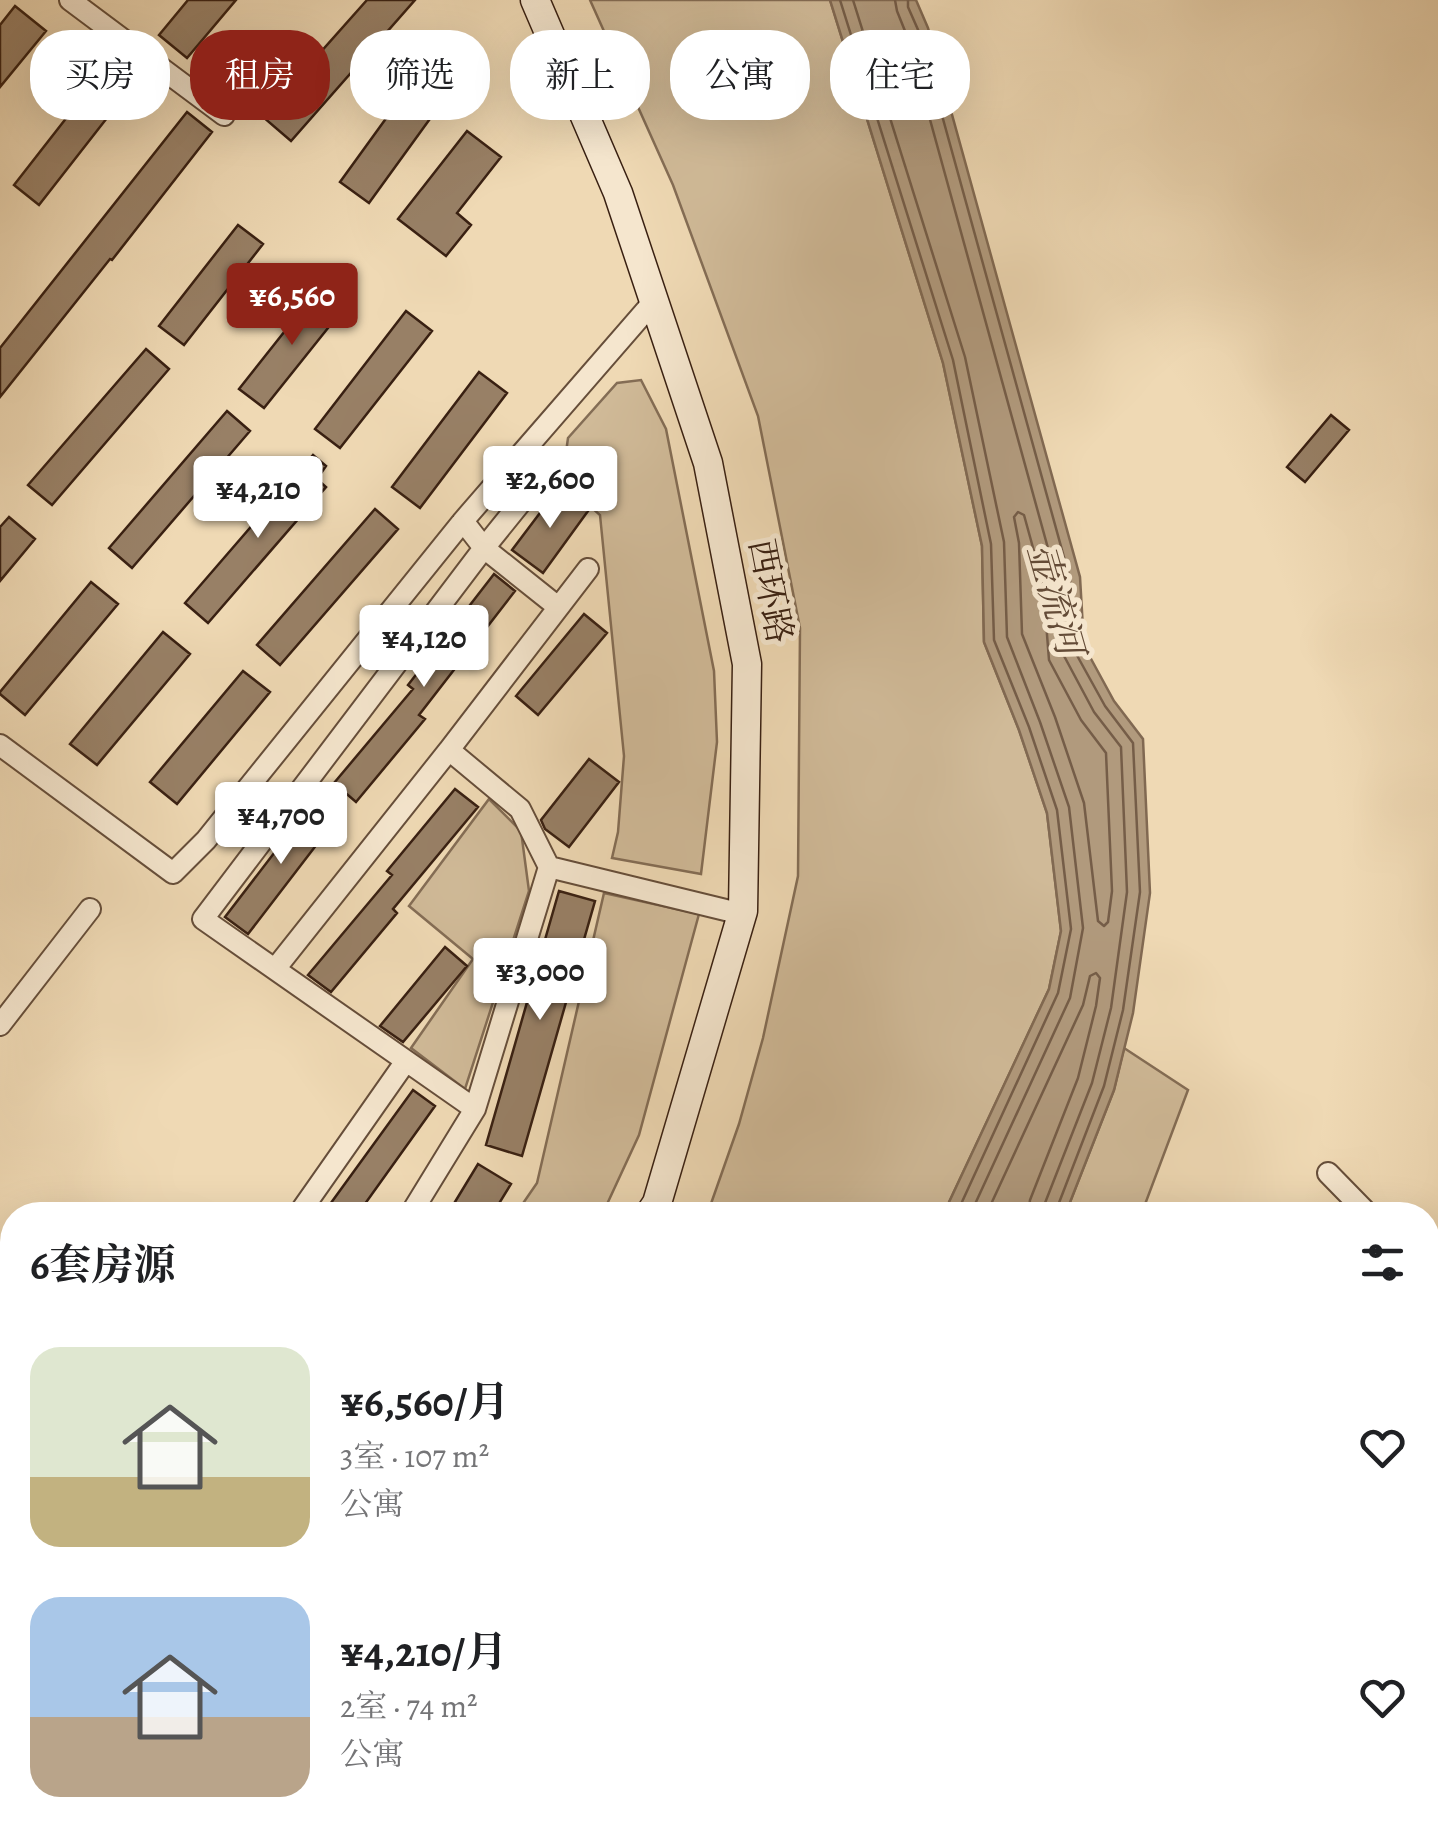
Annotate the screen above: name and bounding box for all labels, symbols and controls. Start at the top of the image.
chip: 买房 [30,30,170,120]
chip: 租房 [190,30,330,120]
chip: 筛选 [350,30,490,120]
chip: 新上 [510,30,650,120]
chip: 公寓 [670,30,810,120]
chip: 住宅 [830,30,970,120]
pin: ¥6,560 [211,263,373,348]
text: ¥6,560 [249,273,335,317]
pin: ¥2,600 [469,446,631,531]
pin: ¥4,210 [177,456,339,541]
text: ¥2,600 [505,456,595,500]
text: ¥4,210 [215,466,301,510]
street label: 西环路 [737,535,805,647]
water label: 壶流河 [1015,537,1098,667]
pin: ¥4,120 [343,605,505,690]
text: ¥4,120 [381,615,467,659]
pin: ¥4,700 [200,782,362,867]
text: ¥4,700 [237,792,325,836]
pin: ¥3,000 [459,938,621,1023]
text: ¥3,000 [495,948,585,992]
icon: filters [1355,1235,1410,1290]
text: 6套房源 [30,1236,176,1293]
text: ¥6,560/月 [340,1373,510,1430]
icon: home [110,1387,230,1507]
icon: heart [1355,1420,1410,1475]
text: 3室 · 107 m² [340,1434,489,1478]
text: 公寓 [340,1482,404,1526]
text: ¥4,210/月 [340,1623,507,1680]
icon: home [110,1637,230,1757]
icon: heart [1355,1670,1410,1725]
text: 2室 · 74 m² [340,1684,478,1728]
text: 公寓 [340,1732,404,1776]

